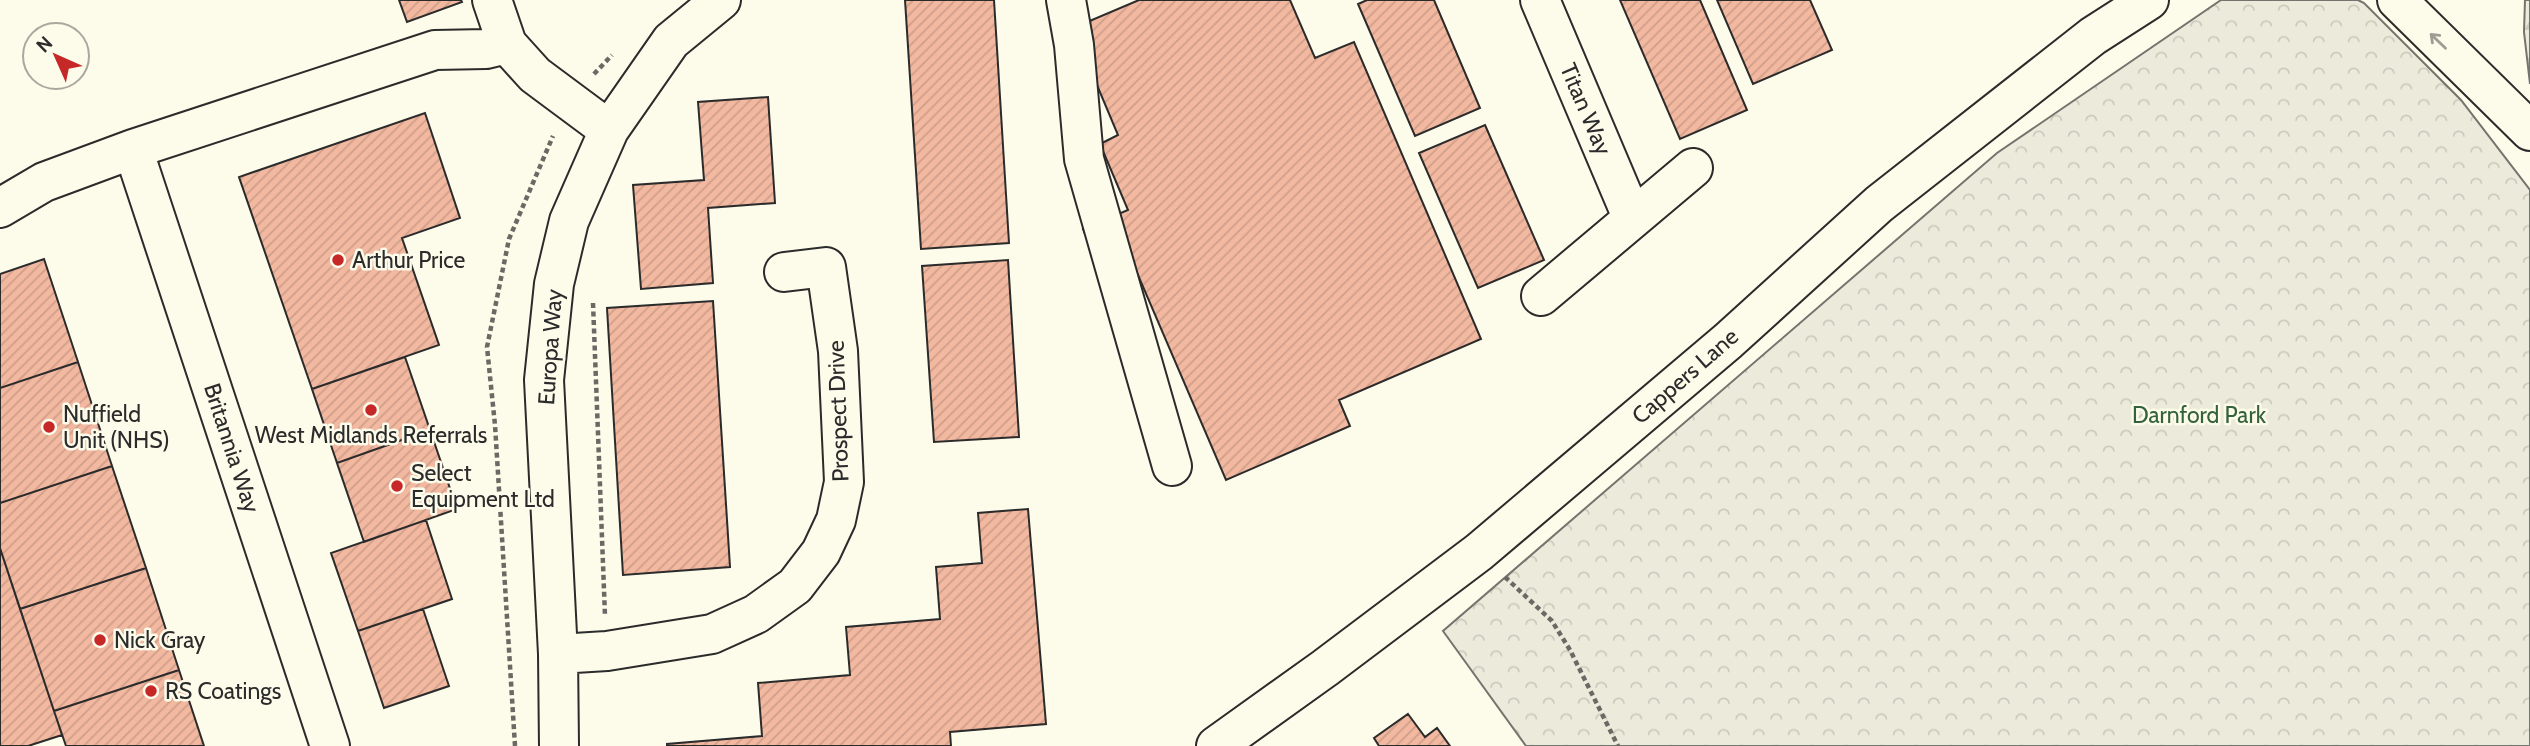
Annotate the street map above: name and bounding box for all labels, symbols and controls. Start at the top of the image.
north arrow [21,21,91,91]
text: N [31,31,57,57]
one-way arrow [2430,32,2447,49]
street label: Titan Way [1554,59,1618,159]
place label: Arthur Price [352,246,466,274]
marker: Arthur Price [330,252,346,268]
street label: Europa Way [532,288,568,406]
street label: Cappers Lane [1626,322,1744,430]
street label: Prospect Drive [822,340,854,482]
street label: Britannia Way [198,380,266,517]
place label: Nuffield Unit (NHS) [63,400,170,454]
park label: Darnford Park [2132,401,2267,429]
marker: West Midlands Referrals [363,402,379,418]
marker: Nuffield Unit (NHS) [41,419,57,435]
place label: West Midlands Referrals [255,421,487,449]
place label: Select Equipment Ltd [411,459,555,513]
marker: Select Equipment Ltd [389,478,405,494]
place label: Nick Gray [114,626,206,654]
marker: Nick Gray [92,632,108,648]
place label: RS Coatings [165,677,281,705]
marker: RS Coatings [143,683,159,699]

